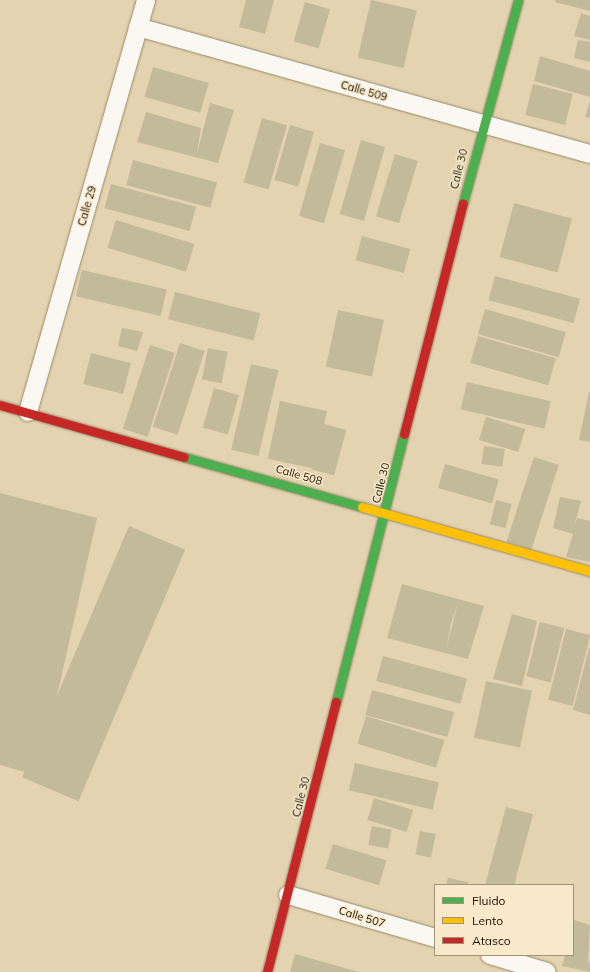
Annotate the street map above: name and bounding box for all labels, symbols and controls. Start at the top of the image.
street label: Calle 509 [339,78,389,104]
street label: Calle 30 [448,147,470,191]
street label: Calle 29 [75,184,99,228]
street label: Calle 30 [370,461,392,505]
street label: Calle 508 [274,462,324,488]
street label: Calle 30 [290,775,312,819]
legend [434,884,574,956]
text: Fluido [472,893,505,908]
street label: Calle 507 [337,904,387,930]
text: Lento [472,913,503,928]
text: Atasco [472,933,511,948]

